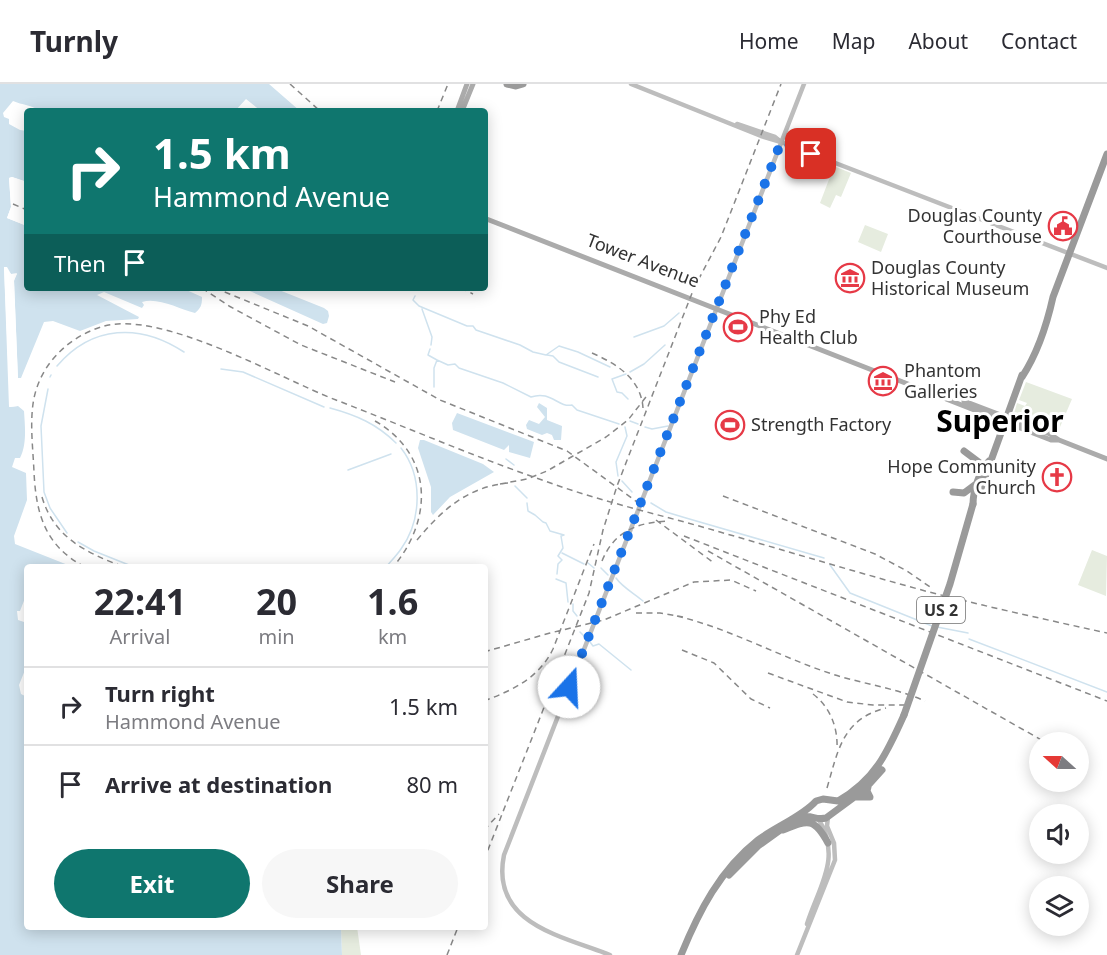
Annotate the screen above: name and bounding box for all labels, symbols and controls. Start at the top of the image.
text: Turnly [30,22,118,60]
text: Home [739,27,799,55]
text: Map [832,27,875,55]
text: About [908,27,968,55]
text: Contact [1001,27,1077,55]
text: 1.5 km [153,124,291,181]
pin [785,128,836,179]
icon: right [54,132,132,210]
icon: arrive [794,137,827,170]
text: Hammond Avenue [153,178,390,215]
place label: Douglas County Courthouse [908,203,1043,248]
public building icon: Douglas County Courthouse [1047,210,1079,242]
street label: Tower Avenue [584,228,703,293]
icon: arrive [118,246,151,279]
text: Then [54,248,106,278]
place label: Douglas County Historical Museum [871,255,1029,300]
museum icon: Douglas County Historical Museum [834,262,866,294]
place label: Phy Ed Health Club [759,304,858,349]
sports icon: Phy Ed Health Club [722,311,754,343]
place label: Phantom Galleries [904,358,981,403]
museum icon: Phantom Galleries [867,365,899,397]
district label: Superior [936,400,1064,441]
sports icon: Strength Factory [714,409,746,441]
place label: Strength Factory [751,412,892,436]
place label: Hope Community Church [887,454,1037,499]
church icon: Hope Community Church [1041,461,1073,493]
text: 22:41 [94,577,186,626]
text: 20 [256,577,297,626]
text: 1.6 [367,577,418,626]
road number: US 2 [917,597,965,623]
text: Arrival [109,623,170,650]
text: min [258,623,295,650]
text: km [378,623,407,650]
position arrow [537,655,601,719]
text: Turn right [105,678,215,708]
icon: right [54,690,87,723]
text: 1.5 km [389,691,458,721]
text: Hammond Avenue [105,708,281,735]
north arrow [1029,732,1089,792]
map controls [1029,732,1089,936]
icon: arrive [54,768,87,801]
text: Arrive at destination [105,769,332,799]
text: 80 m [407,769,458,799]
button: sound [1029,804,1089,864]
button: Exit [54,849,250,918]
button: Share [262,849,458,918]
button: layers [1029,876,1089,936]

